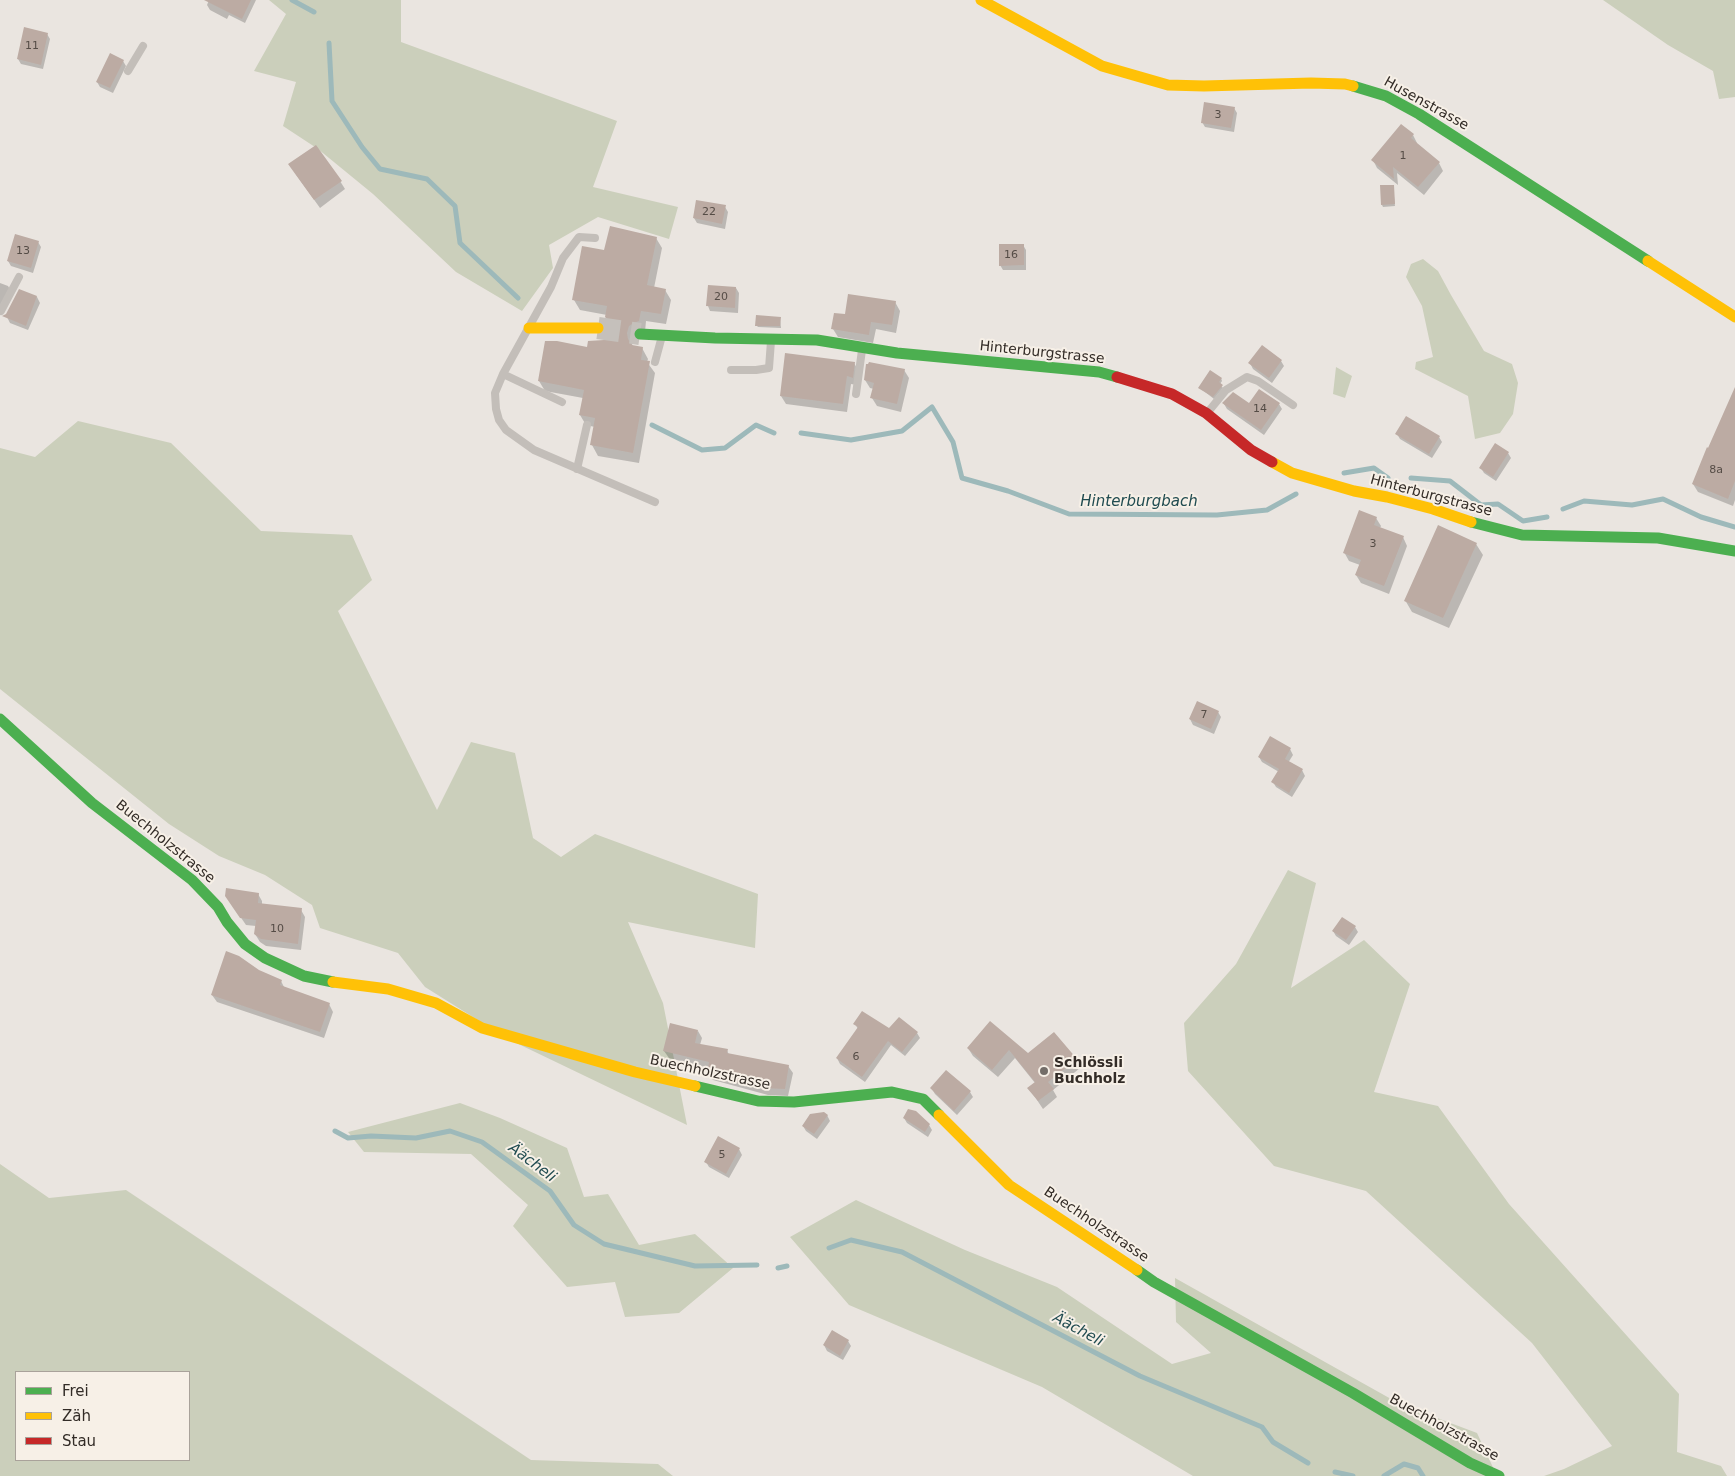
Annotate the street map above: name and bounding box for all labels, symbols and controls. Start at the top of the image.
house number: 11 [25,39,39,53]
street label: Husenstrasse [1381,74,1471,134]
house number: 3 [1215,108,1221,122]
house number: 1 [1400,149,1406,163]
house number: 22 [702,205,716,219]
house number: 13 [16,244,30,258]
house number: 16 [1004,248,1018,262]
house number: 20 [714,290,728,304]
street label: Hinterburgstrasse [979,338,1105,368]
house number: 14 [1253,402,1267,416]
house number: 8a [1709,463,1723,477]
street label: Hinterburgstrasse [1368,472,1494,520]
water label: Hinterburgbach [1080,493,1198,511]
house number: 3 [1370,537,1376,551]
house number: 7 [1201,708,1207,722]
street label: Buechholzstrasse [112,797,218,887]
house number: 10 [270,922,284,936]
house number: 6 [853,1050,859,1064]
street label: Buechholzstrasse [648,1052,772,1094]
place label: Schlössli Buchholz [1054,1055,1125,1088]
marker: Schlössli Buchholz [1038,1065,1050,1077]
water label: Äächeli [505,1139,559,1187]
house number: 5 [719,1148,725,1162]
street label: Buechholzstrasse [1040,1184,1152,1266]
water label: Äächeli [1050,1309,1106,1351]
legend [15,1371,190,1461]
text: Frei [62,1382,89,1400]
street label: Buechholzstrasse [1386,1391,1502,1465]
text: Zäh [62,1407,91,1425]
text: Stau [62,1432,96,1450]

